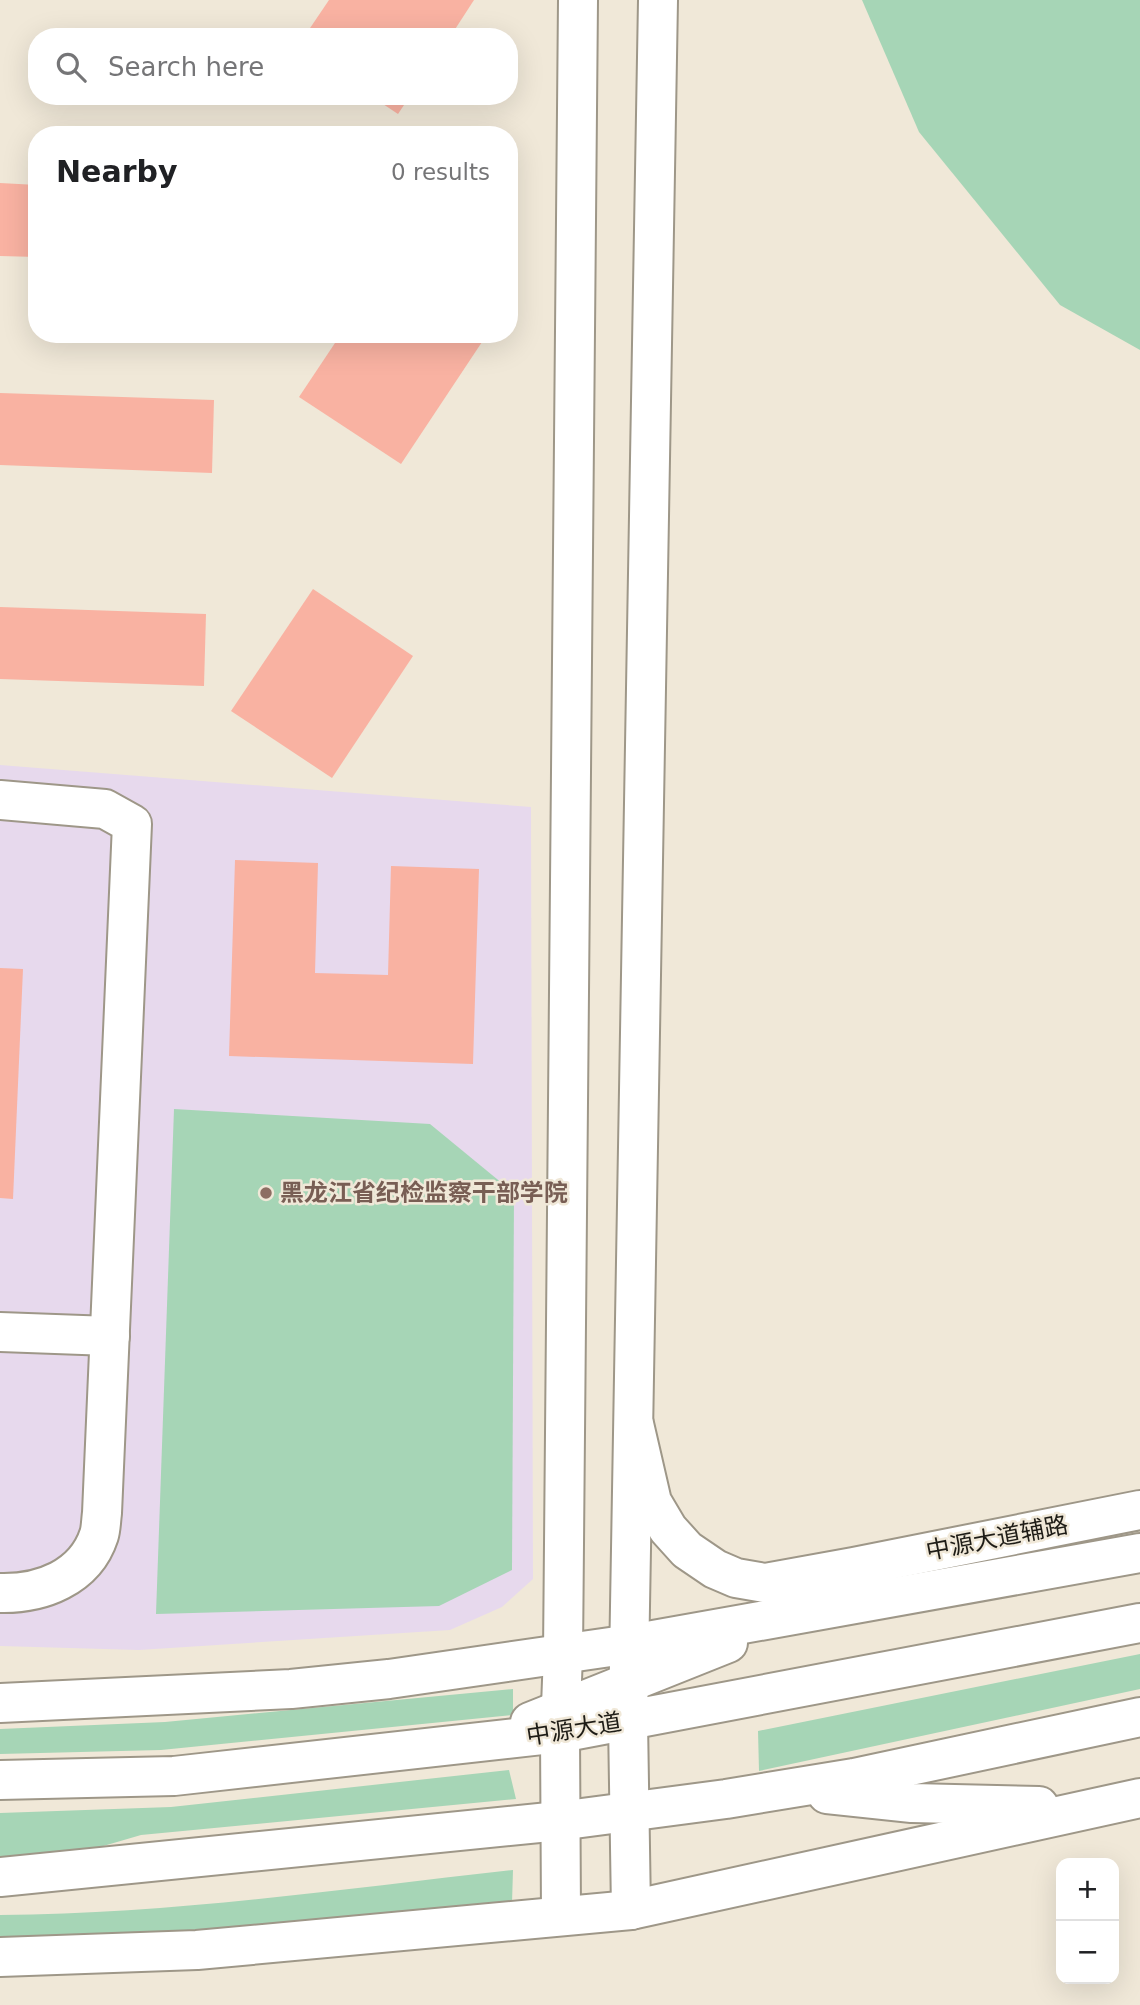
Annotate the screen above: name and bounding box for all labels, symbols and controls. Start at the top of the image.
search box [28,28,518,105]
icon: search [52,48,90,86]
text: Search here [108,52,264,82]
text: Nearby [56,154,178,189]
text: 0 results [391,159,490,185]
place label: 黑龙江省纪检监察干部学院 [280,1179,568,1207]
marker: 黑龙江省纪检监察干部学院 [258,1185,274,1201]
street label: 中源大道辅路 [924,1511,1070,1565]
street label: 中源大道 [524,1708,624,1750]
map controls [1056,1858,1119,1984]
button: + [1056,1858,1119,1921]
button: − [1056,1921,1119,1984]

